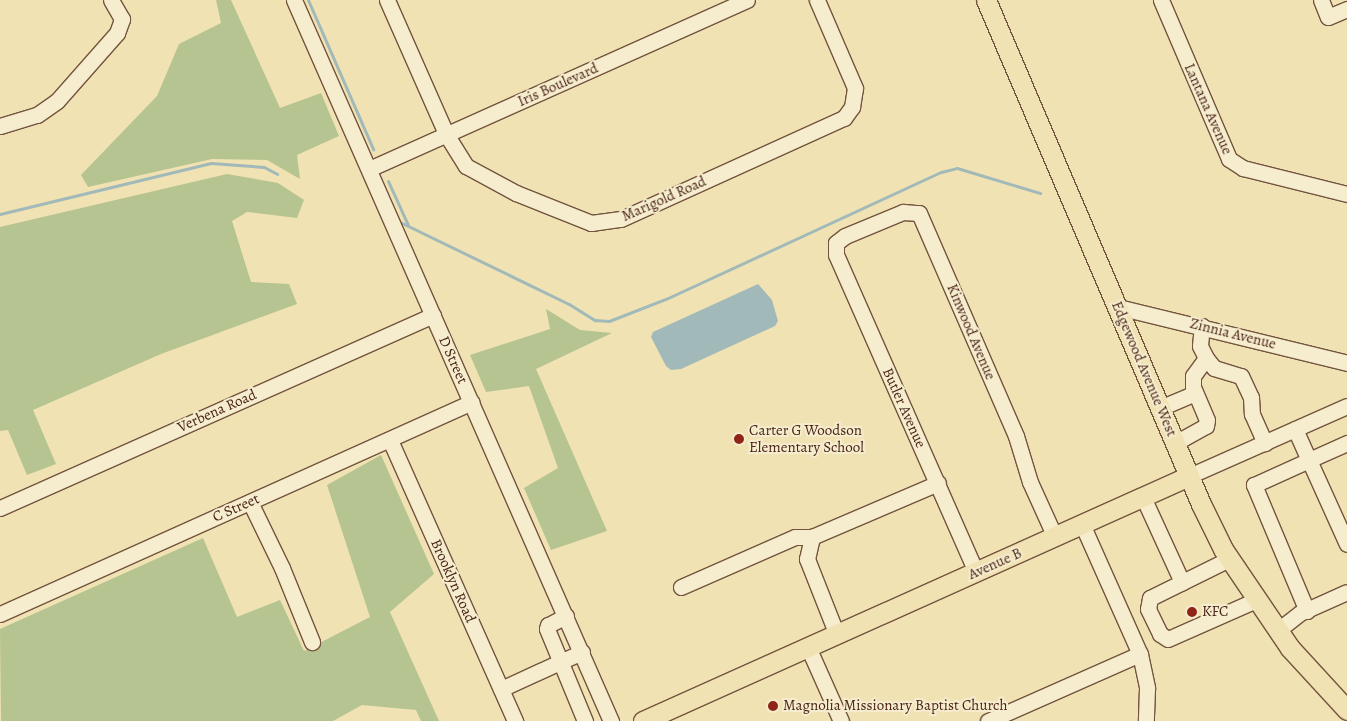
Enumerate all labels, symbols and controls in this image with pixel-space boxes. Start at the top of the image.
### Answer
street label: Iris Boulevard [515,59,601,111]
street label: Lantana Avenue [1180,61,1236,157]
street label: Marigold Road [619,172,709,226]
street label: Kinwood Avenue [943,281,999,383]
street label: Edgewood Avenue West [1107,299,1181,439]
street label: Zinnia Avenue [1188,315,1278,353]
street label: D Street [435,333,471,387]
street label: Butler Avenue [878,365,930,451]
street label: Verbena Road [175,386,259,436]
place label: Carter G Woodson Elementary School [749,421,864,456]
marker: Carter G Woodson Elementary School [733,433,745,445]
street label: C Street [210,490,262,526]
street label: Brooklyn Road [427,536,479,626]
street label: Avenue B [965,544,1025,584]
place label: KFC [1202,603,1228,621]
marker: KFC [1186,606,1198,618]
place label: Magnolia Missionary Baptist Church [783,697,1007,715]
marker: Magnolia Missionary Baptist Church [767,700,779,712]

